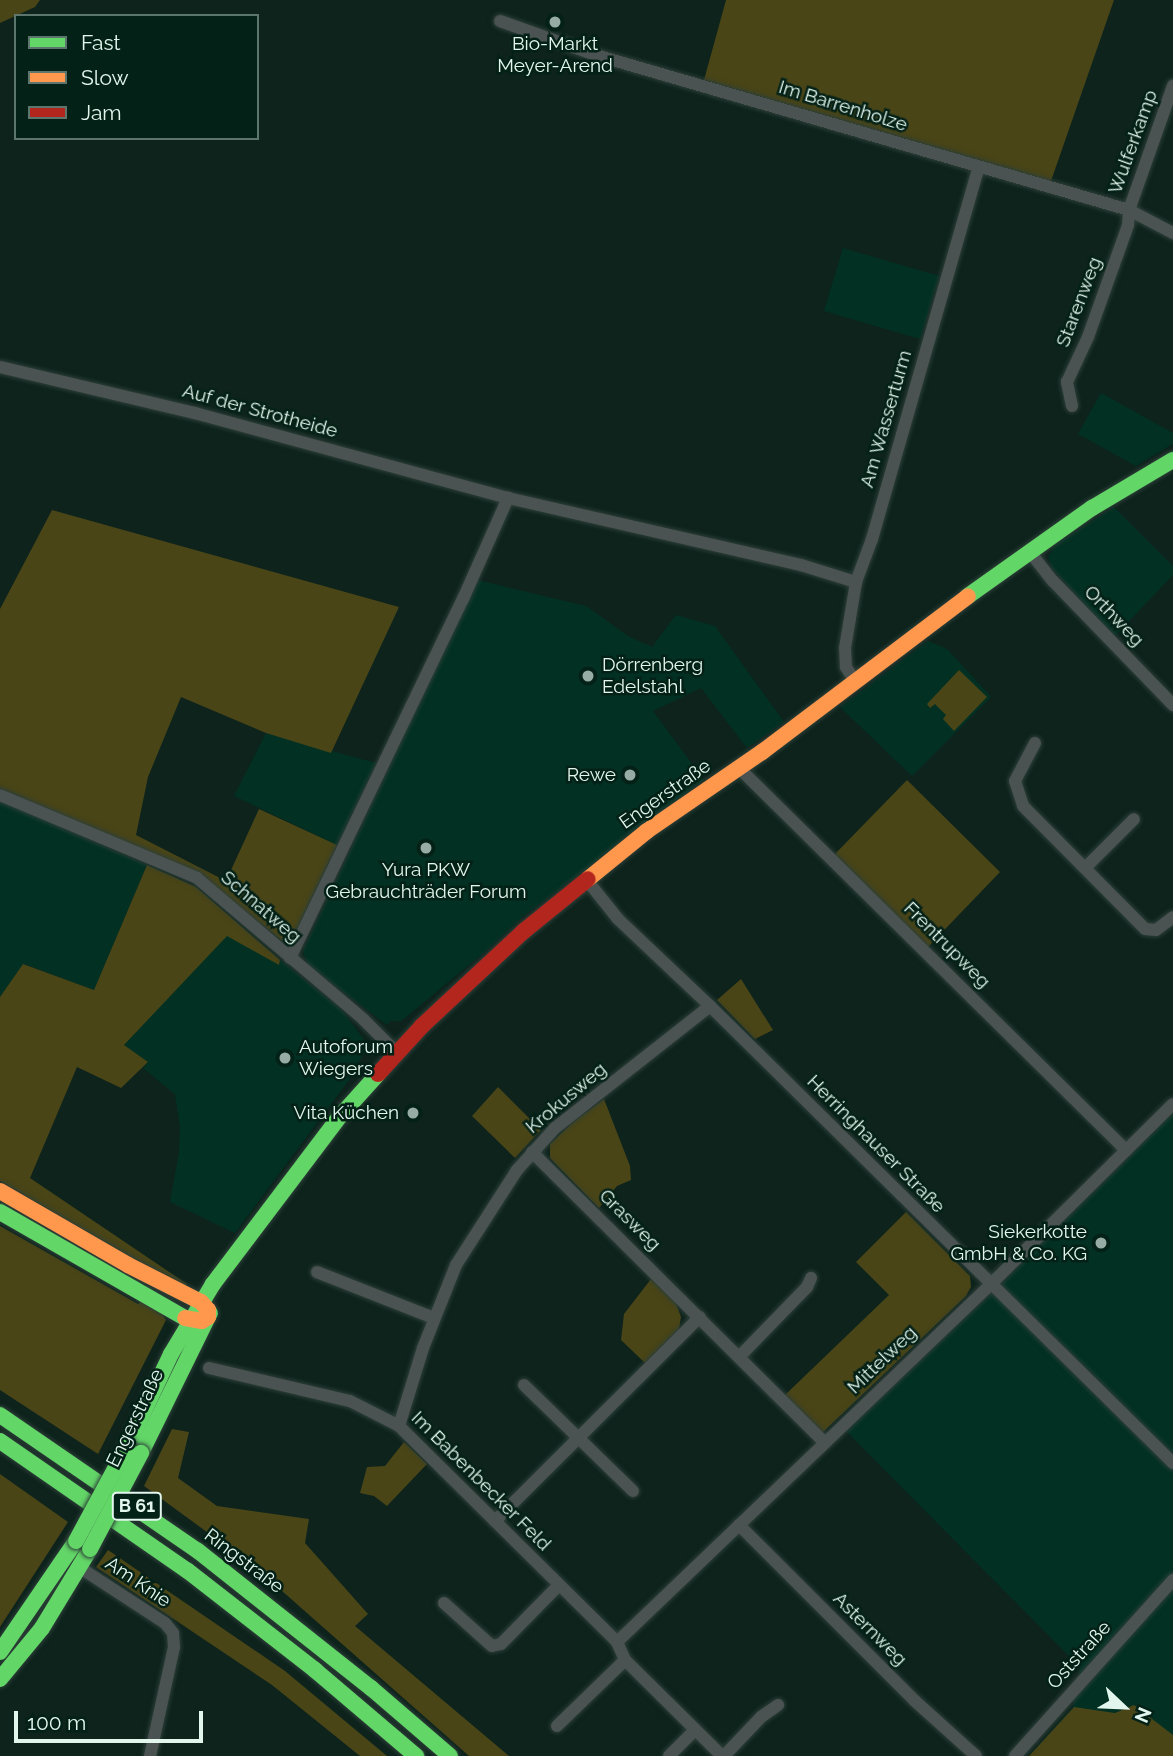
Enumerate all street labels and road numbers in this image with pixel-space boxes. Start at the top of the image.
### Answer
street label: Im Barrenholze [776,76,910,136]
street label: Wulferkamp [1104,87,1162,197]
street label: Starenweg [1051,254,1107,350]
street label: Am Wasserturm [855,347,917,491]
street label: Auf der Strotheide [180,379,340,443]
street label: Orthweg [1079,581,1149,651]
street label: Engerstraße [615,754,715,834]
street label: Schnatweg [216,866,306,948]
street label: Frentrupweg [899,897,995,993]
street label: Krokusweg [521,1058,611,1138]
street label: Herringhauser Straße [802,1070,950,1218]
street label: Grasweg [595,1185,665,1255]
street label: Mittelweg [843,1321,921,1399]
street label: Engerstraße [101,1365,169,1471]
street label: Im Babenbecker Feld [406,1406,556,1556]
road number: B 61 [111,1492,163,1520]
street label: Ringstraße [200,1524,288,1598]
street label: Am Knie [101,1552,175,1612]
street label: Asternweg [828,1587,912,1671]
street label: Oststraße [1042,1616,1116,1694]

